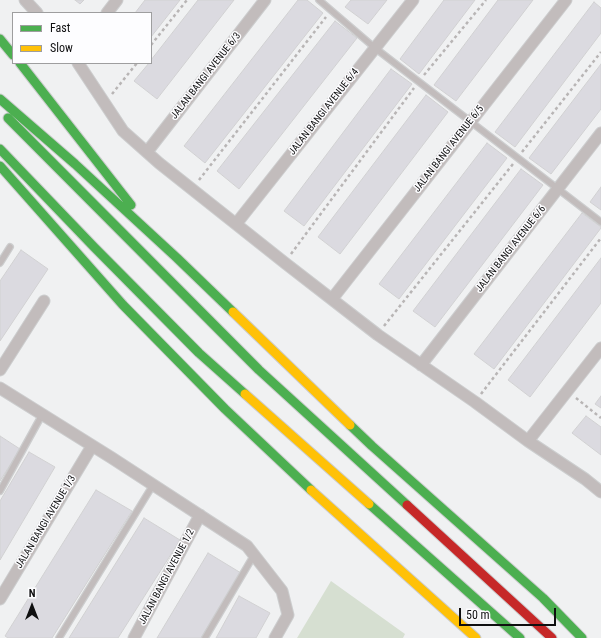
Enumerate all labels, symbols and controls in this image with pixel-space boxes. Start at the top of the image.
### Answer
legend [12,12,152,64]
text: Fast [50,21,70,35]
street label: JALAN BANGI AVENUE 6/3 [169,30,243,122]
text: Slow [50,41,73,55]
street label: JALAN BANGI AVENUE 6/4 [287,66,361,158]
street label: JALAN BANGI AVENUE 6/5 [412,103,486,195]
street label: JALAN BANGI AVENUE 6/6 [474,203,548,295]
street label: JALAN BANGI AVENUE 1/3 [13,473,79,571]
street label: JALAN BANGI AVENUE 1/2 [137,527,197,627]
north arrow [12,586,52,626]
text: N [29,587,35,600]
scale bar [461,600,558,626]
text: 50 m [466,608,490,622]

